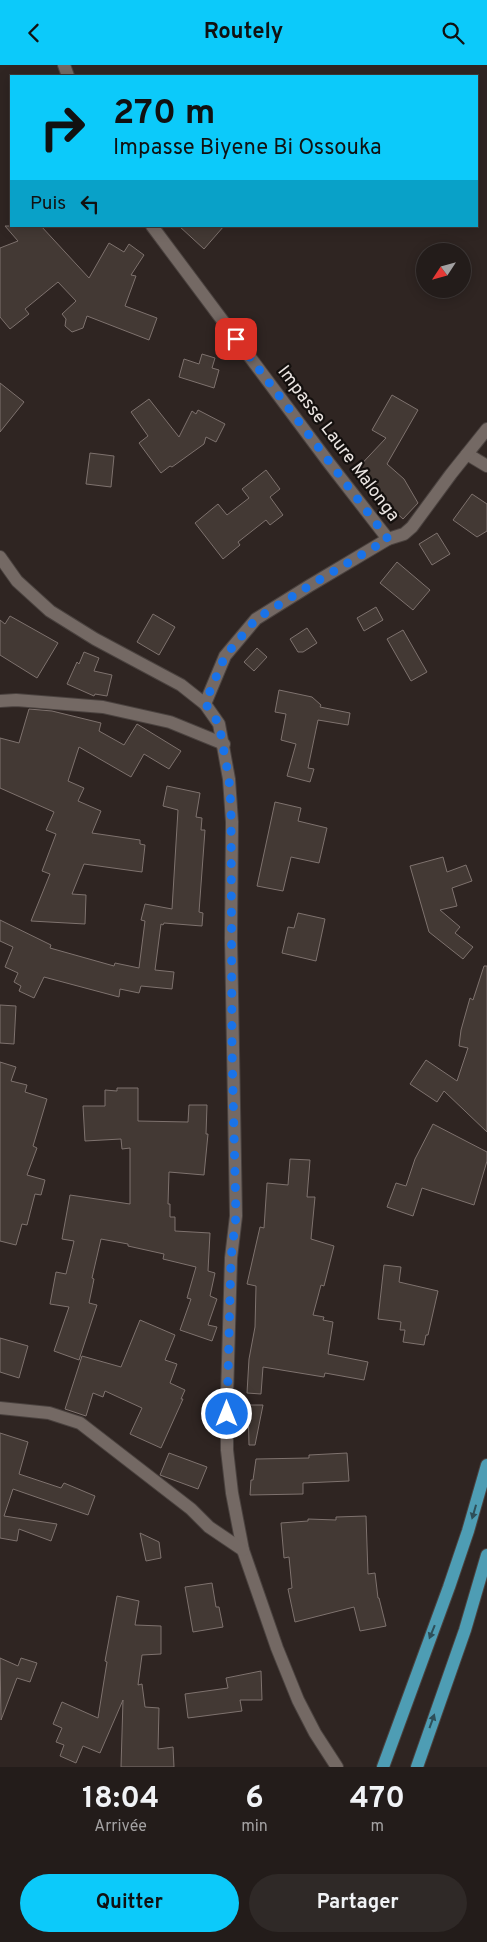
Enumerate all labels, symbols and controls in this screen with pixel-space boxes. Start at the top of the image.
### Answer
icon: back [20,19,48,47]
text: Routely [204,19,283,46]
icon: search [439,19,467,47]
text: 270 m [113,92,215,136]
icon: right [30,95,95,160]
text: Impasse Biyene Bi Ossouka [113,135,382,162]
icon: left [76,190,104,218]
text: Puis [30,192,66,216]
north arrow [416,243,471,297]
map controls [416,243,471,298]
pin [215,318,257,360]
icon: arrive [222,325,250,353]
street label: Impasse Laure Malonga [272,361,404,527]
position arrow [200,1387,252,1439]
one-way arrow [469,1504,477,1519]
one-way arrow [428,1625,436,1640]
one-way arrow [428,1713,436,1728]
text: 18:04 [82,1781,159,1818]
text: 6 [245,1781,264,1818]
text: 470 [350,1781,405,1818]
text: Arrivée [94,1817,147,1837]
text: min [241,1817,268,1837]
text: m [371,1817,384,1837]
button: Quitter [20,1874,239,1932]
button: Partager [249,1874,467,1932]

